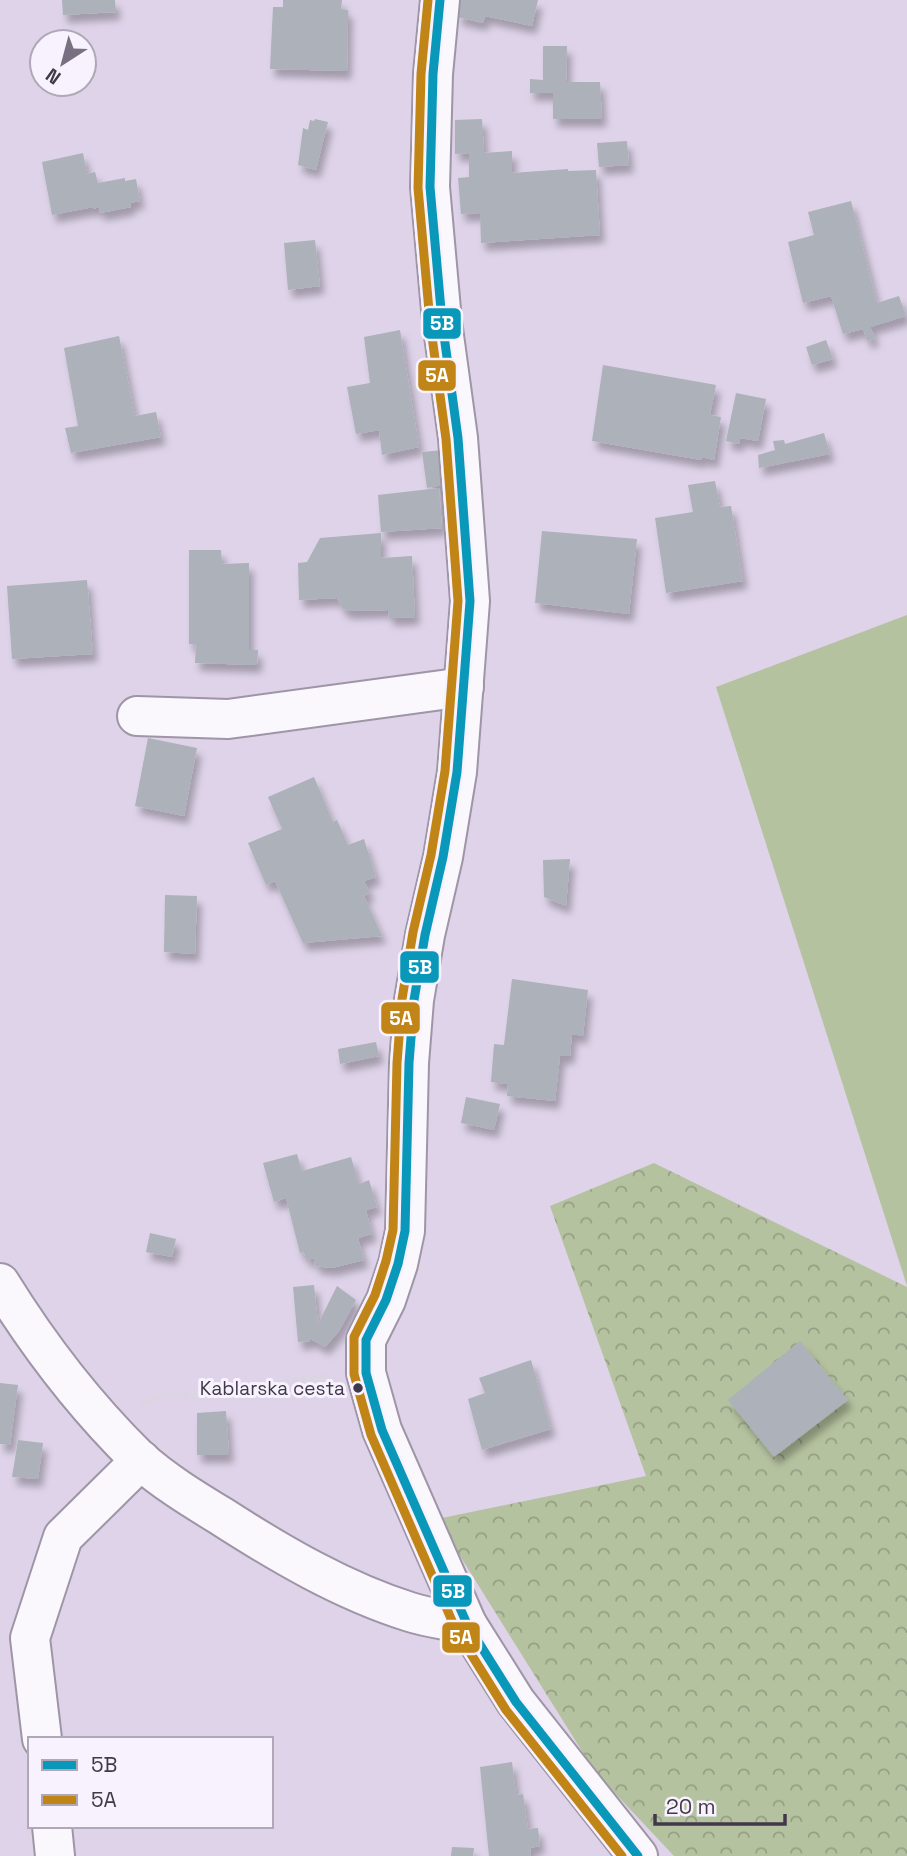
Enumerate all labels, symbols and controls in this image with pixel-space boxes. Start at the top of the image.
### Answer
north arrow [28,28,98,98]
text: N [41,62,66,90]
line badge: 5B [422,307,462,340]
text: 5B [430,311,454,336]
line badge: 5A [417,359,457,392]
text: 5A [425,363,449,388]
line badge: 5B [399,950,440,984]
text: 5B [408,955,432,980]
line badge: 5A [380,1001,421,1035]
text: 5A [389,1006,413,1031]
place label: Kablarska cesta [200,1376,345,1401]
marker: Kablarska cesta [351,1381,365,1395]
line badge: 5B [432,1574,473,1608]
text: 5B [441,1579,465,1604]
line badge: 5A [441,1621,481,1654]
text: 5A [449,1625,473,1650]
legend [28,1737,273,1828]
text: 5B [91,1751,117,1778]
scale bar [655,1783,785,1827]
text: 5A [91,1786,117,1813]
text: 20 m [666,1793,716,1820]

